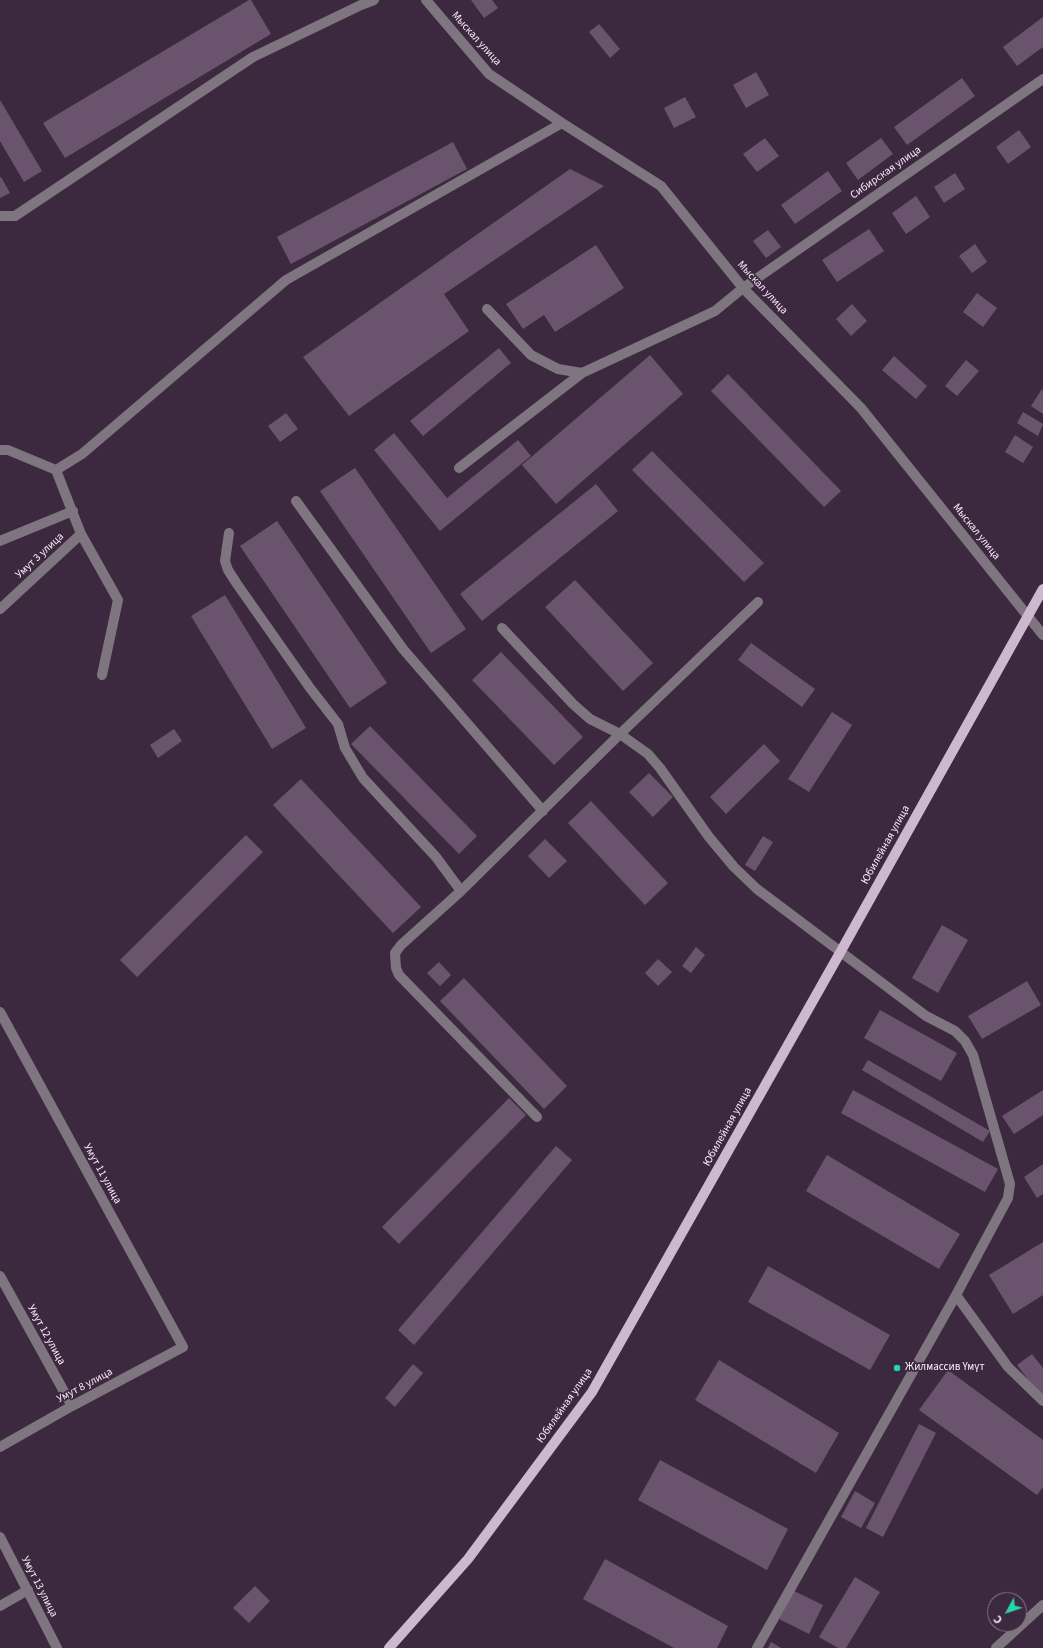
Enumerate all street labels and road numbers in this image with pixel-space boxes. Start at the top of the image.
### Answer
street label: Мыскал улица [448,9,504,69]
street label: Сибирская улица [848,144,924,202]
street label: Мыскал улица [734,259,790,317]
street label: Мыскал улица [949,501,1003,563]
street label: Умут 3 улица [13,530,67,582]
street label: Юбилейная улица [859,803,913,887]
street label: Юбилейная улица [701,1085,755,1169]
street label: Умут 11 улица [80,1142,124,1206]
street label: Умут 12 улица [24,1303,68,1367]
street label: Умут 8 улица [55,1366,115,1406]
street label: Юбилейная улица [534,1366,596,1446]
street label: Умут 13 улица [18,1554,60,1620]

